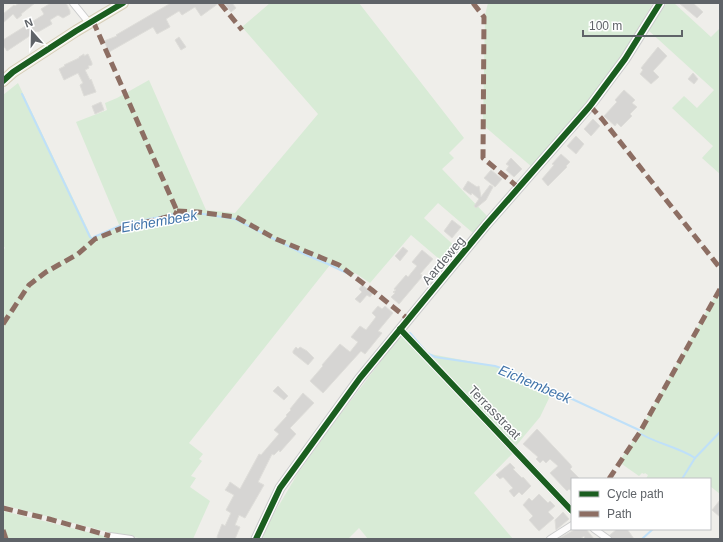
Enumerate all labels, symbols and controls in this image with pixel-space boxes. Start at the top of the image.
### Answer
north arrow [12,12,52,52]
scale bar [583,12,682,38]
text: N [23,16,34,30]
text: 100 m [589,19,622,33]
water label: Eichembeek [120,206,199,236]
street label: Aardeweg [419,233,468,288]
water label: Eichembeek [496,362,575,407]
street label: Terrasstraat [465,382,524,443]
legend [571,478,711,530]
text: Cycle path [607,487,664,501]
text: Path [607,507,632,521]

